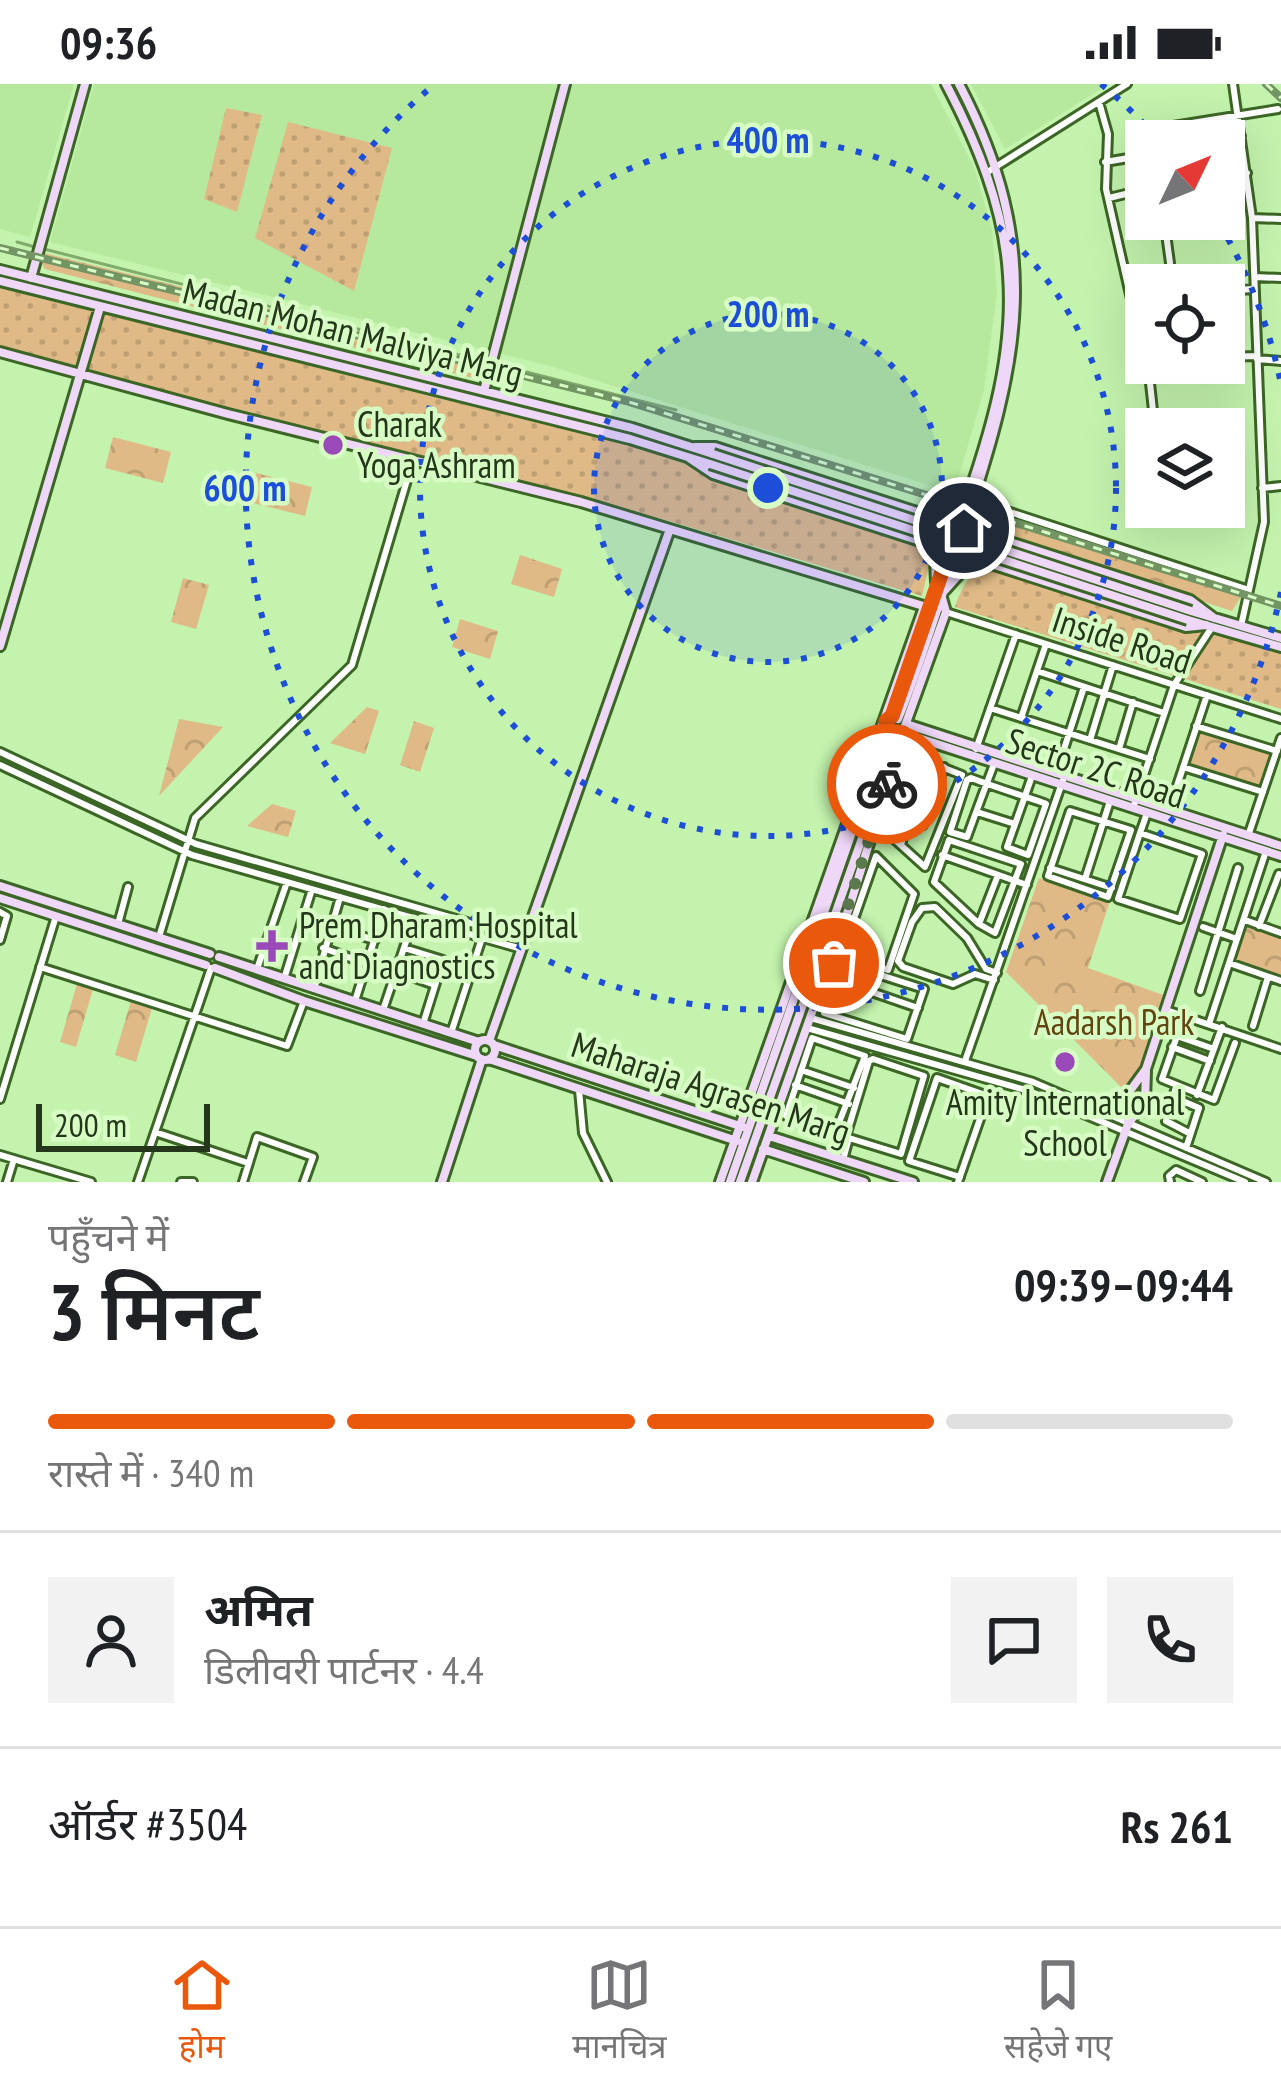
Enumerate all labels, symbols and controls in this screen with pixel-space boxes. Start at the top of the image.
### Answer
text: 09:36 [60,13,157,71]
text: 400 m [727,116,809,163]
north arrow [1125,120,1245,240]
map controls [1125,120,1245,528]
button: locate [1125,264,1245,384]
street label: Madan Mohan Malviya Marg [178,267,528,397]
text: 200 m [727,290,809,337]
place label: Charak Yoga Ashram [357,400,516,488]
button: layers [1125,408,1245,528]
marker: Charak Yoga Ashram [320,432,346,458]
text: 600 m [204,464,286,511]
centre of rings [747,467,789,509]
pin [913,477,1015,579]
icon: home [931,495,997,561]
street label: Inside Road [1047,595,1198,684]
street label: Sector 2C Road [1000,716,1192,819]
courier [827,724,947,844]
icon: bike [854,751,920,817]
place label: Prem Dharam Hospital and Diagnostics [299,901,578,989]
pin [783,912,885,1014]
marker: Prem Dharam Hospital and Diagnostics [256,930,288,962]
icon: bag [801,930,867,996]
park label: Aadarsh Park [1034,998,1194,1045]
street label: Maharaja Agrasen Marg [566,1020,856,1155]
marker: Amity International School [1052,1049,1078,1075]
place label: Amity International School [946,1078,1185,1166]
scale bar [36,1098,210,1151]
text: 200 m [54,1103,127,1146]
text: पहुँचने में [48,1211,169,1262]
text: 09:39–09:44 [1014,1255,1233,1313]
text: 3 मिनट [48,1261,260,1362]
text: रास्ते में · 340 m [48,1447,254,1498]
button: person [48,1577,174,1703]
button: chat [951,1577,1077,1703]
button: phone [1107,1577,1233,1703]
text: अमित [204,1580,313,1638]
text: डिलीवरी पार्टनर · 4.4 [204,1644,484,1695]
text: ऑर्डर #3504 [48,1794,247,1852]
text: Rs 261 [1121,1797,1233,1855]
tab: होम [169,1952,235,2071]
tab: मानचित्र [572,1952,667,2071]
tab: सहेजे गए [1004,1952,1112,2071]

